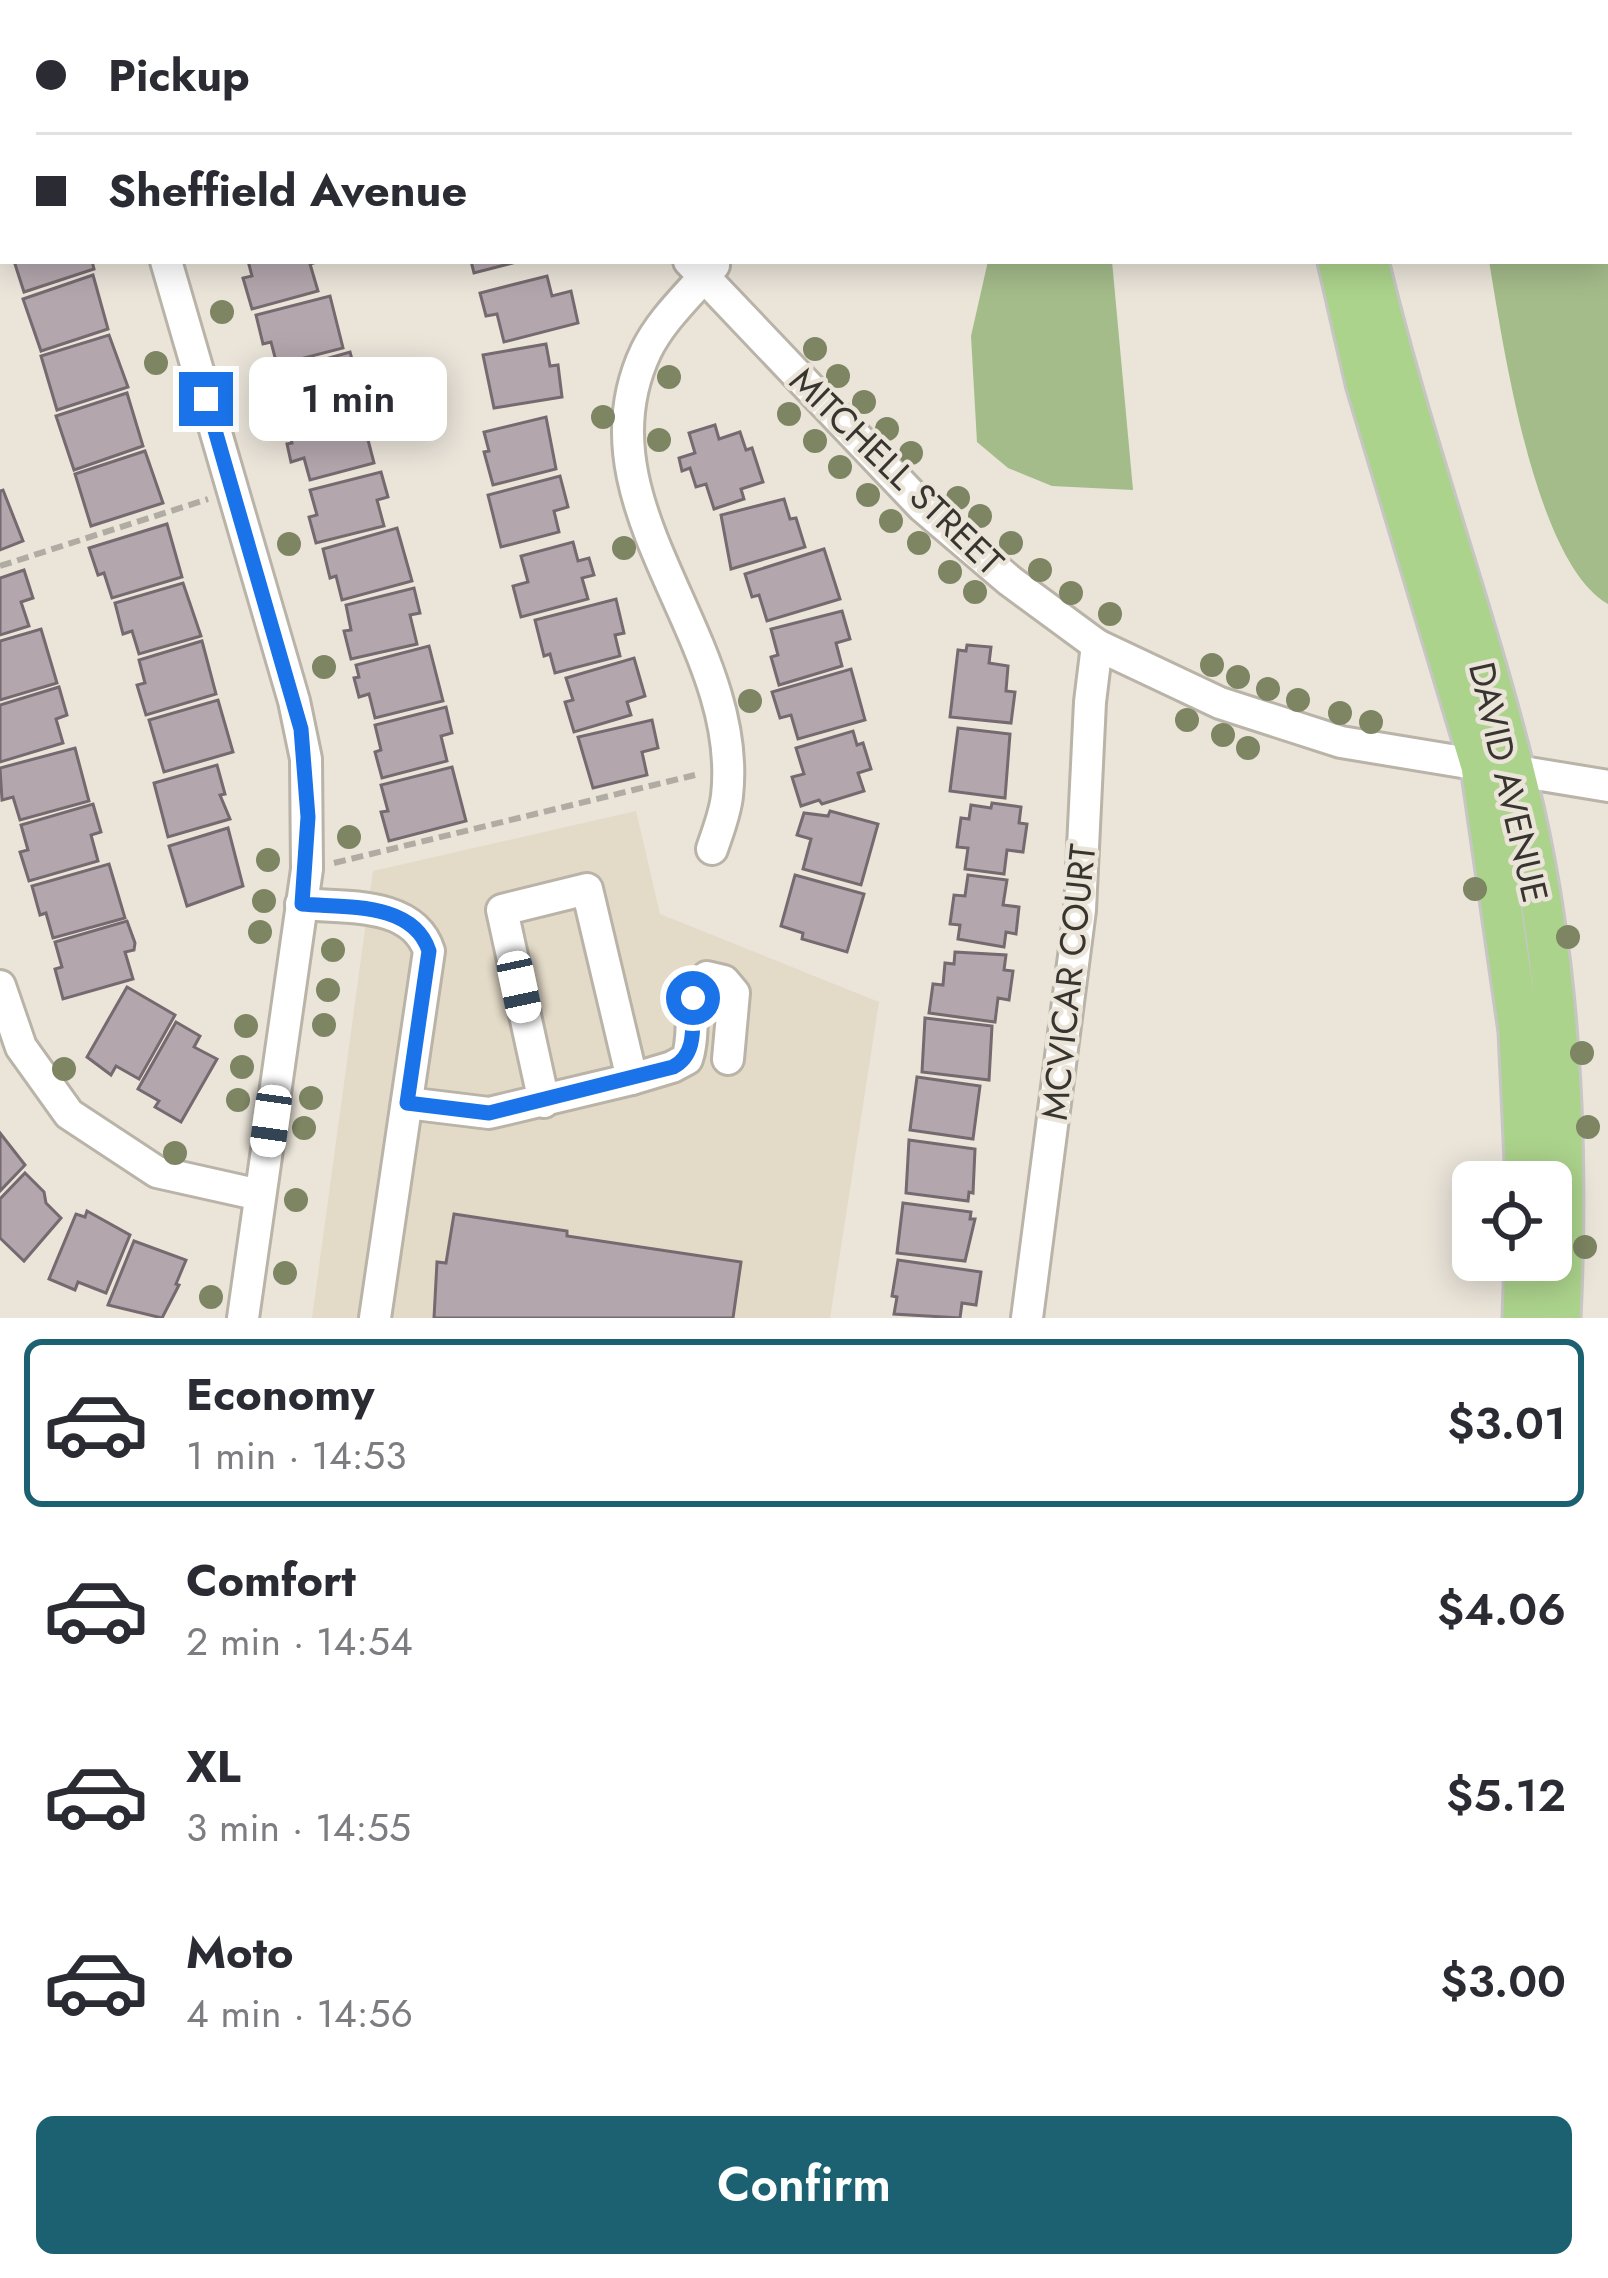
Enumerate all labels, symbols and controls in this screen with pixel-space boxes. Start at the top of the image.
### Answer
text: Pickup [108,43,250,108]
text: Sheffield Avenue [108,158,467,223]
street label: MITCHELL STREET [778,355,1016,587]
callout: 1 min [248,357,446,441]
text: 1 min [301,370,395,427]
route end [179,372,233,426]
street label: DAVID AVENUE [1456,657,1562,907]
street label: MCVICAR COURT [1028,841,1108,1123]
car [494,948,544,1026]
route start [666,971,720,1025]
car [248,1083,294,1159]
map controls [1452,1161,1572,1281]
button: locate [1452,1161,1572,1281]
text: Economy [186,1362,374,1427]
icon: car [42,1369,150,1477]
text: $3.01 [1447,1391,1566,1456]
text: 1 min · 14:53 [186,1427,407,1484]
text: Comfort [186,1548,356,1613]
icon: car [42,1555,150,1663]
text: $4.06 [1437,1577,1566,1642]
text: 2 min · 14:54 [186,1613,413,1670]
text: XL [186,1734,241,1799]
icon: car [42,1741,150,1849]
text: $5.12 [1446,1763,1566,1828]
text: 3 min · 14:55 [186,1799,411,1856]
text: Moto [186,1920,294,1985]
icon: car [42,1927,150,2035]
text: $3.00 [1440,1949,1566,2014]
text: 4 min · 14:56 [186,1985,413,2042]
button: Confirm [36,2116,1572,2254]

